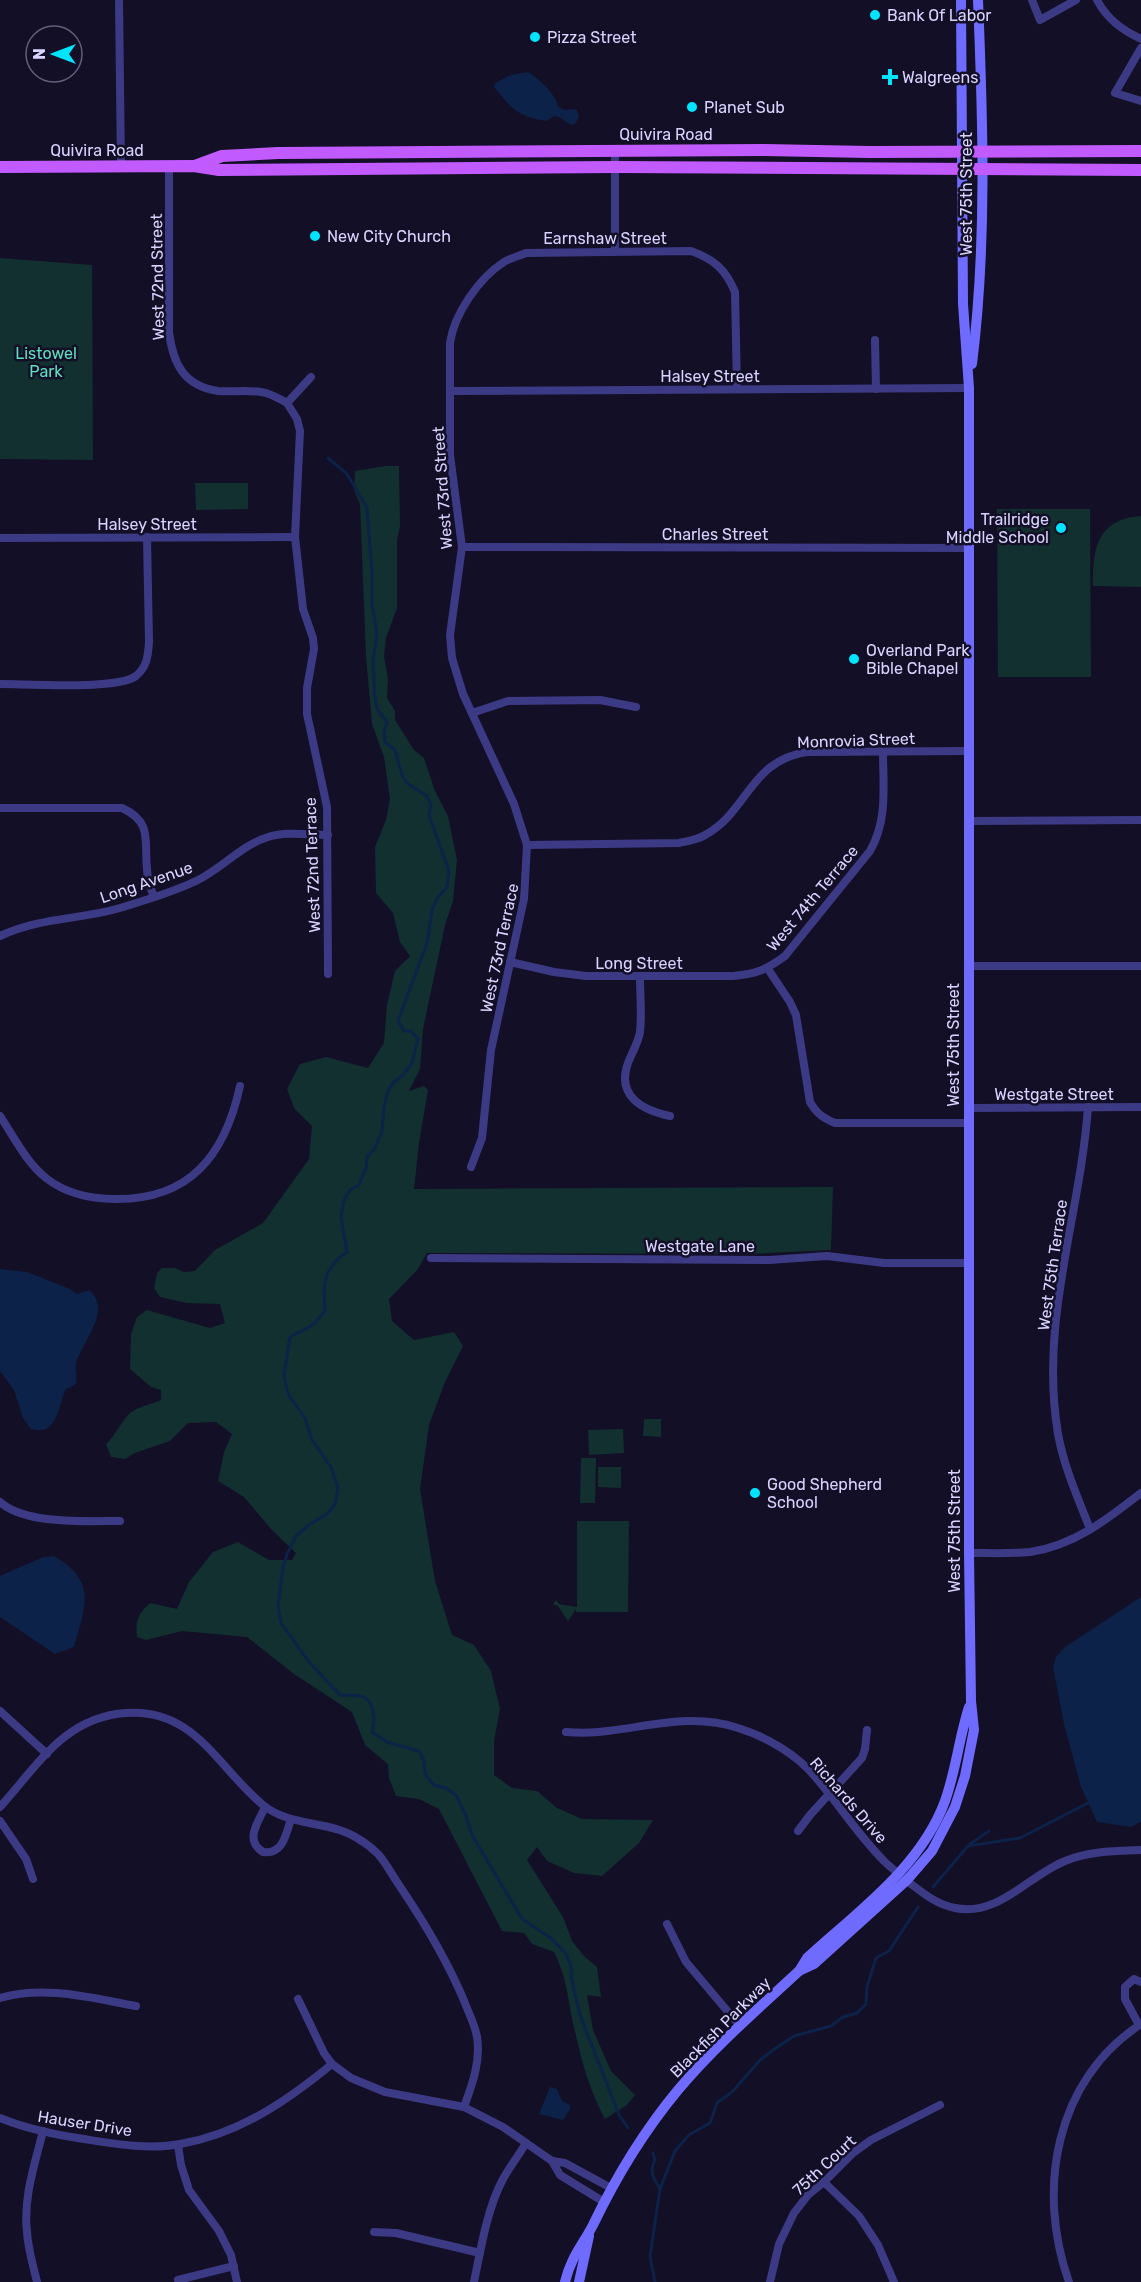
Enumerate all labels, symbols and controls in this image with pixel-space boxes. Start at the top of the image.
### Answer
place label: Bank Of Labor [887,6,991,25]
marker: Bank Of Labor [868,8,882,22]
north arrow [24,24,84,84]
place label: Pizza Street [547,28,636,47]
marker: Pizza Street [528,30,542,44]
text: N [30,48,49,60]
place label: Walgreens [902,68,978,87]
marker: Walgreens [883,70,897,84]
place label: Planet Sub [704,98,785,117]
marker: Planet Sub [685,100,699,114]
street label: Quivira Road [619,125,713,144]
street label: West 75th Street [957,132,976,256]
street label: Quivira Road [50,141,144,160]
street label: West 72nd Street [147,213,168,341]
place label: New City Church [327,227,451,246]
marker: New City Church [308,229,322,243]
street label: Earnshaw Street [543,229,667,248]
park label: Listowel Park [15,344,77,381]
street label: Halsey Street [660,367,760,386]
street label: West 73rd Street [429,426,456,550]
place label: Trailridge Middle School [946,510,1049,547]
street label: Halsey Street [97,515,197,534]
marker: Trailridge Middle School [1054,521,1068,535]
street label: Charles Street [662,525,768,544]
place label: Overland Park Bible Chapel [866,641,970,678]
marker: Overland Park Bible Chapel [847,652,861,666]
street label: Monrovia Street [797,729,915,752]
street label: West 72nd Terrace [301,797,324,933]
street label: West 74th Terrace [763,842,862,955]
street label: Long Avenue [97,858,195,907]
street label: West 73rd Terrace [476,882,522,1015]
street label: Long Street [595,954,683,973]
street label: West 75th Street [944,983,963,1107]
street label: Westgate Street [994,1085,1114,1104]
street label: West 75th Terrace [1034,1198,1071,1332]
street label: Westgate Lane [645,1237,755,1256]
street label: West 75th Street [945,1469,964,1593]
place label: Good Shepherd School [767,1475,882,1512]
marker: Good Shepherd School [748,1486,762,1500]
street label: Richards Drive [806,1753,891,1847]
street label: Blackfish Parkway [666,1973,775,2082]
street label: Hauser Drive [36,2107,133,2140]
street label: 75th Court [789,2131,860,2199]

